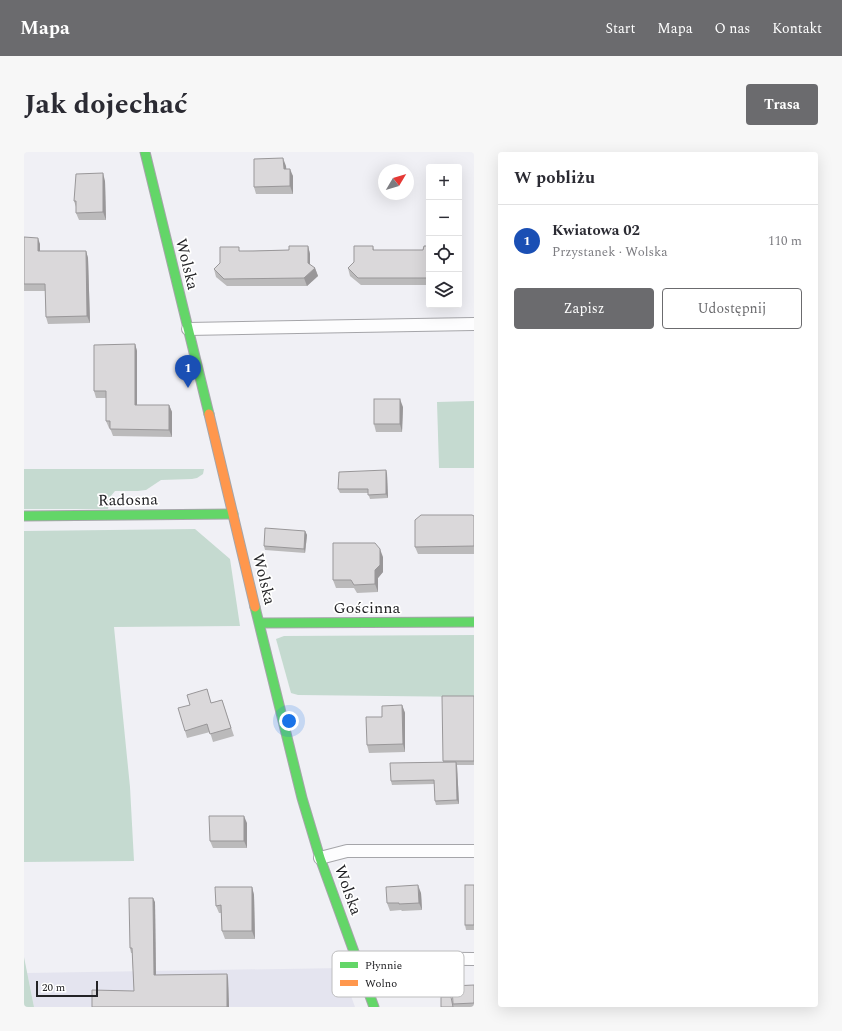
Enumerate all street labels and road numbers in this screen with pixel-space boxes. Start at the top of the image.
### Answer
street label: Wolska [169,236,205,292]
street label: Radosna [98,487,158,513]
street label: Wolska [246,551,282,607]
street label: Gościnna [334,596,401,620]
street label: Wolska [328,861,368,919]

